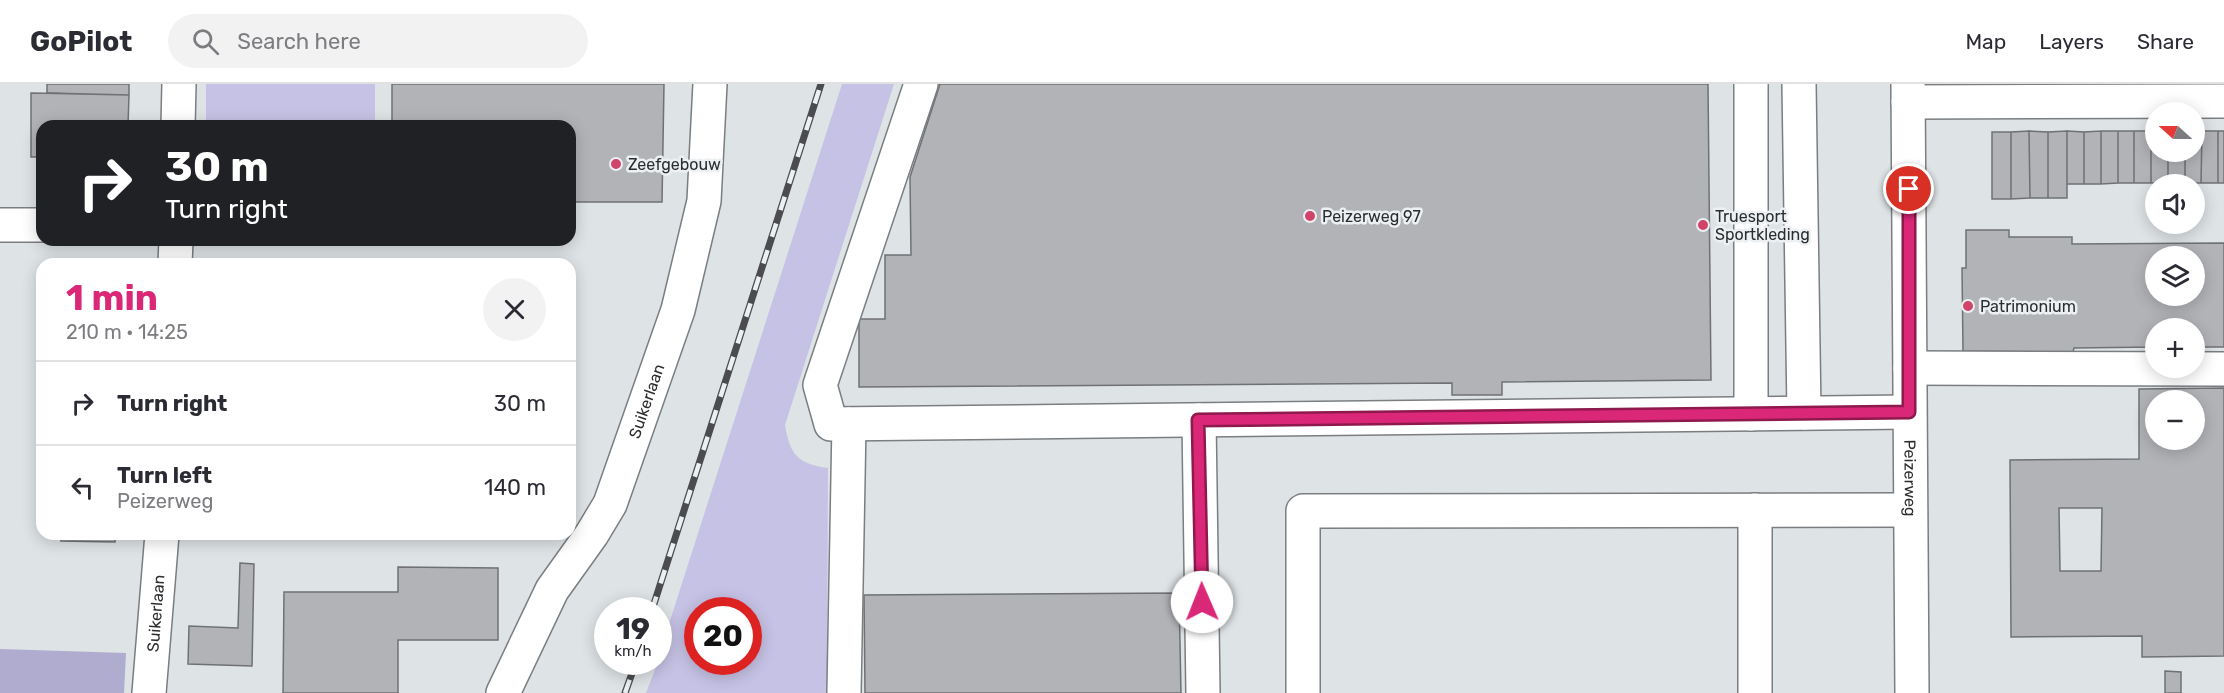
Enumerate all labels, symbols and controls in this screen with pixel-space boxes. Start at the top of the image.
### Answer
search box [168,14,588,68]
text: GoPilot [30,25,132,58]
icon: search [189,25,222,58]
text: Search here [237,28,361,55]
text: Map [1965,29,2006,54]
text: Layers [2039,29,2104,54]
text: Share [2137,29,2194,54]
north arrow [2145,102,2205,162]
map controls [2145,102,2205,450]
text: 30 m [165,142,269,192]
icon: right [66,144,144,222]
place label: Zeefgebouw [628,155,721,174]
marker: Zeefgebouw [609,157,623,171]
pin [1883,163,1934,214]
icon: arrive [1892,172,1925,205]
button: sound [2145,174,2205,234]
text: Turn right [165,193,288,225]
place label: Peizerweg 97 [1322,207,1421,226]
place label: Truesport Sportkleding [1715,207,1810,244]
marker: Peizerweg 97 [1303,209,1317,223]
marker: Truesport Sportkleding [1696,218,1710,232]
button: layers [2145,246,2205,306]
text: 1 min [66,276,158,319]
button: close [483,278,546,341]
place label: Patrimonium [1980,297,2076,316]
marker: Patrimonium [1961,299,1975,313]
button: + [2145,318,2205,378]
text: 210 m · 14:25 [66,320,188,344]
street label: Suikerlaan [624,361,668,441]
icon: right [66,387,99,420]
text: Turn right [117,390,227,417]
text: 30 m [494,390,546,417]
button: − [2145,390,2205,450]
street label: Peizerweg [1901,439,1920,517]
text: Turn left [117,462,212,489]
icon: left [66,471,99,504]
text: 140 m [484,474,546,501]
text: Peizerweg [117,489,214,513]
position arrow [1170,570,1234,634]
street label: Suikerlaan [143,574,168,653]
speed limit sign: 20 [684,597,762,675]
text: 19 [616,611,650,647]
text: km/h [614,642,652,660]

